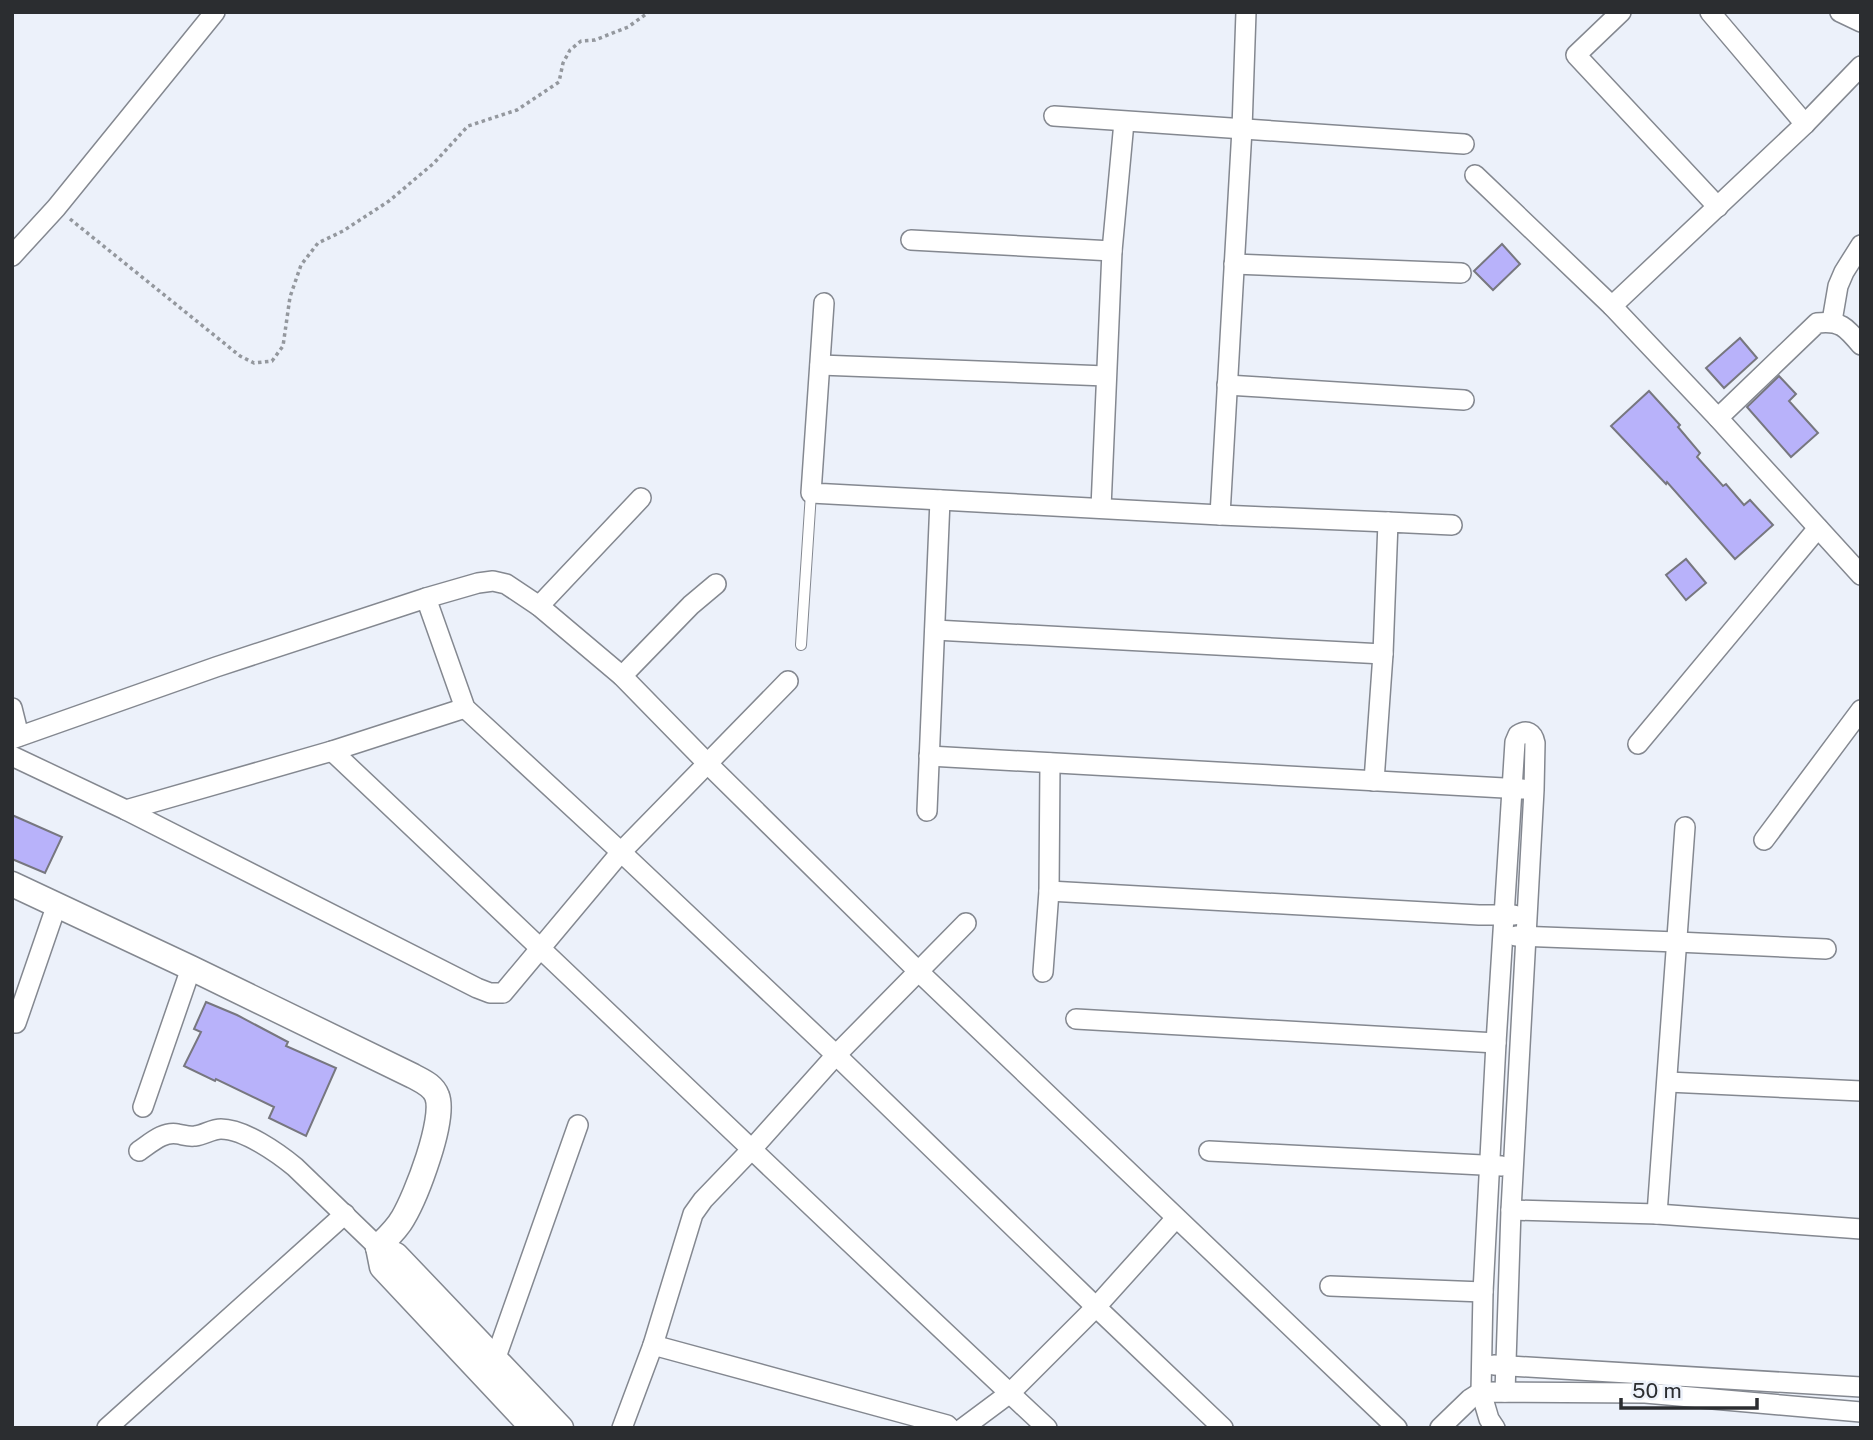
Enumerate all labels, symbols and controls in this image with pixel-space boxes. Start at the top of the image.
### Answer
scale bar [1621,1366,1758,1410]
text: 50 m [1632,1378,1682,1403]

